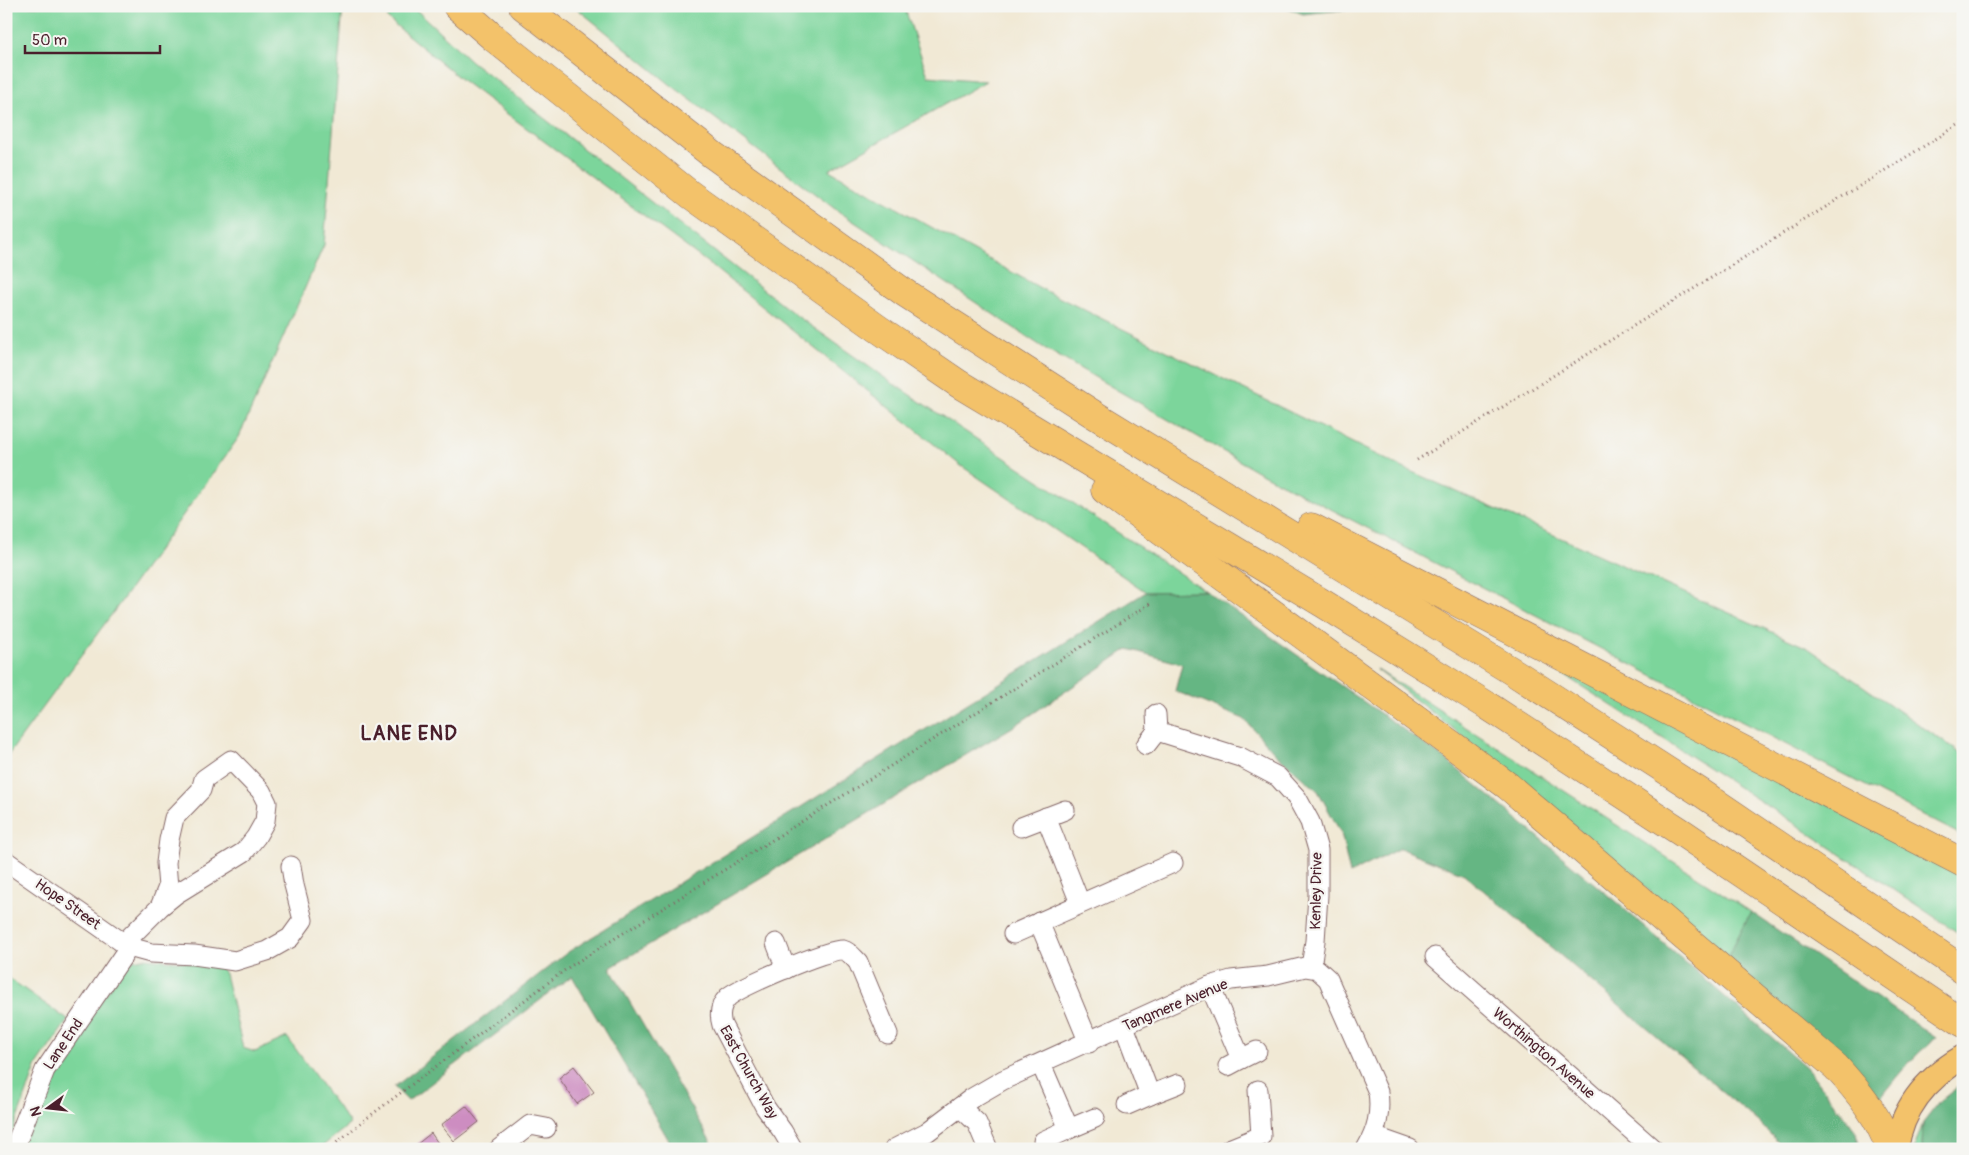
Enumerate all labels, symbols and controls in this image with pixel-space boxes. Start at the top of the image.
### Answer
scale bar [25,22,160,54]
text: 50 m [32,31,67,50]
district label: LANE END [360,721,458,746]
street label: Kenley Drive [1306,852,1327,930]
street label: Hope Street [31,875,105,935]
street label: Tangmere Avenue [1120,975,1231,1036]
street label: Worthington Avenue [1488,1004,1599,1104]
street label: Lane End [39,1015,87,1074]
street label: East Church Way [715,1022,782,1123]
north arrow [22,1082,72,1132]
text: N [26,1104,45,1118]

